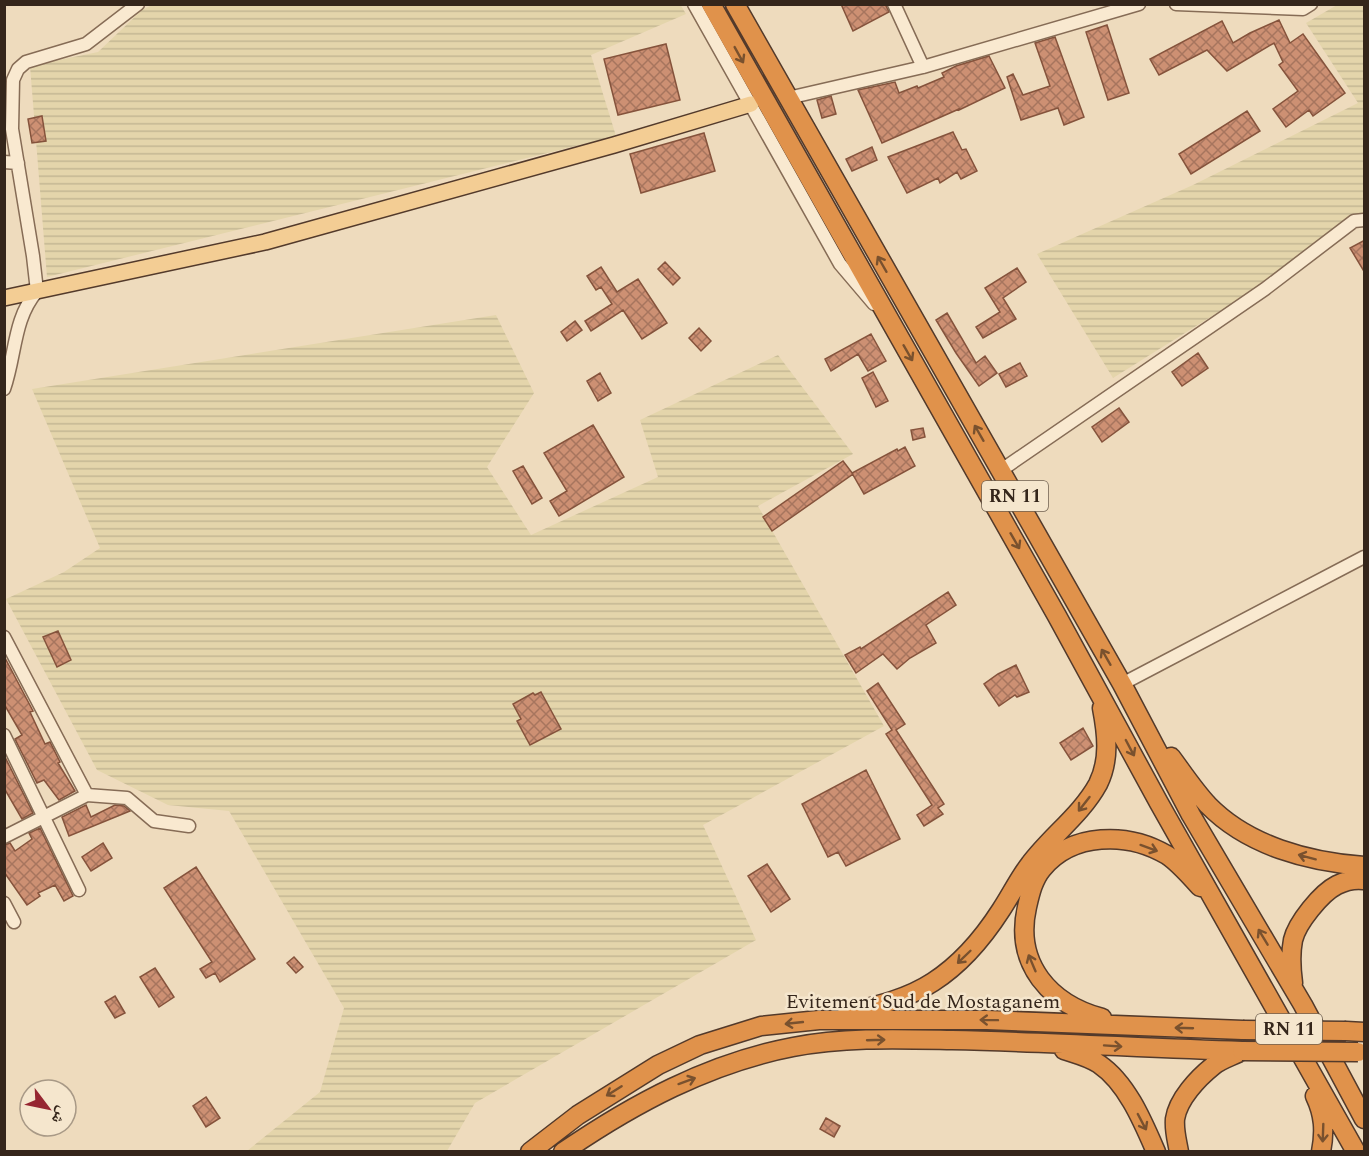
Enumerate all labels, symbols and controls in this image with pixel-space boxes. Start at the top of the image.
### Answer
one-way arrow [734,47,746,64]
one-way arrow [876,256,888,273]
one-way arrow [902,344,914,361]
one-way arrow [973,425,985,442]
road number: RN 11 [982,481,1048,511]
one-way arrow [1009,532,1021,549]
one-way arrow [1100,649,1112,666]
one-way arrow [1124,739,1136,756]
one-way arrow [1077,795,1090,811]
one-way arrow [1139,843,1158,854]
one-way arrow [1298,851,1317,863]
one-way arrow [1257,929,1269,946]
one-way arrow [956,949,971,964]
one-way arrow [1026,954,1037,972]
street label: Evitement Sud de Mostaganem [786,987,1060,1017]
road number: RN 11 [1256,1014,1322,1044]
one-way arrow [980,1015,1000,1026]
one-way arrow [785,1018,805,1029]
one-way arrow [1175,1022,1195,1033]
one-way arrow [865,1034,885,1045]
one-way arrow [1102,1041,1122,1052]
one-way arrow [677,1075,695,1086]
north arrow [18,1078,78,1138]
one-way arrow [606,1085,623,1098]
text: ش [45,1102,75,1129]
one-way arrow [1136,1113,1148,1130]
one-way arrow [1318,1122,1329,1142]

